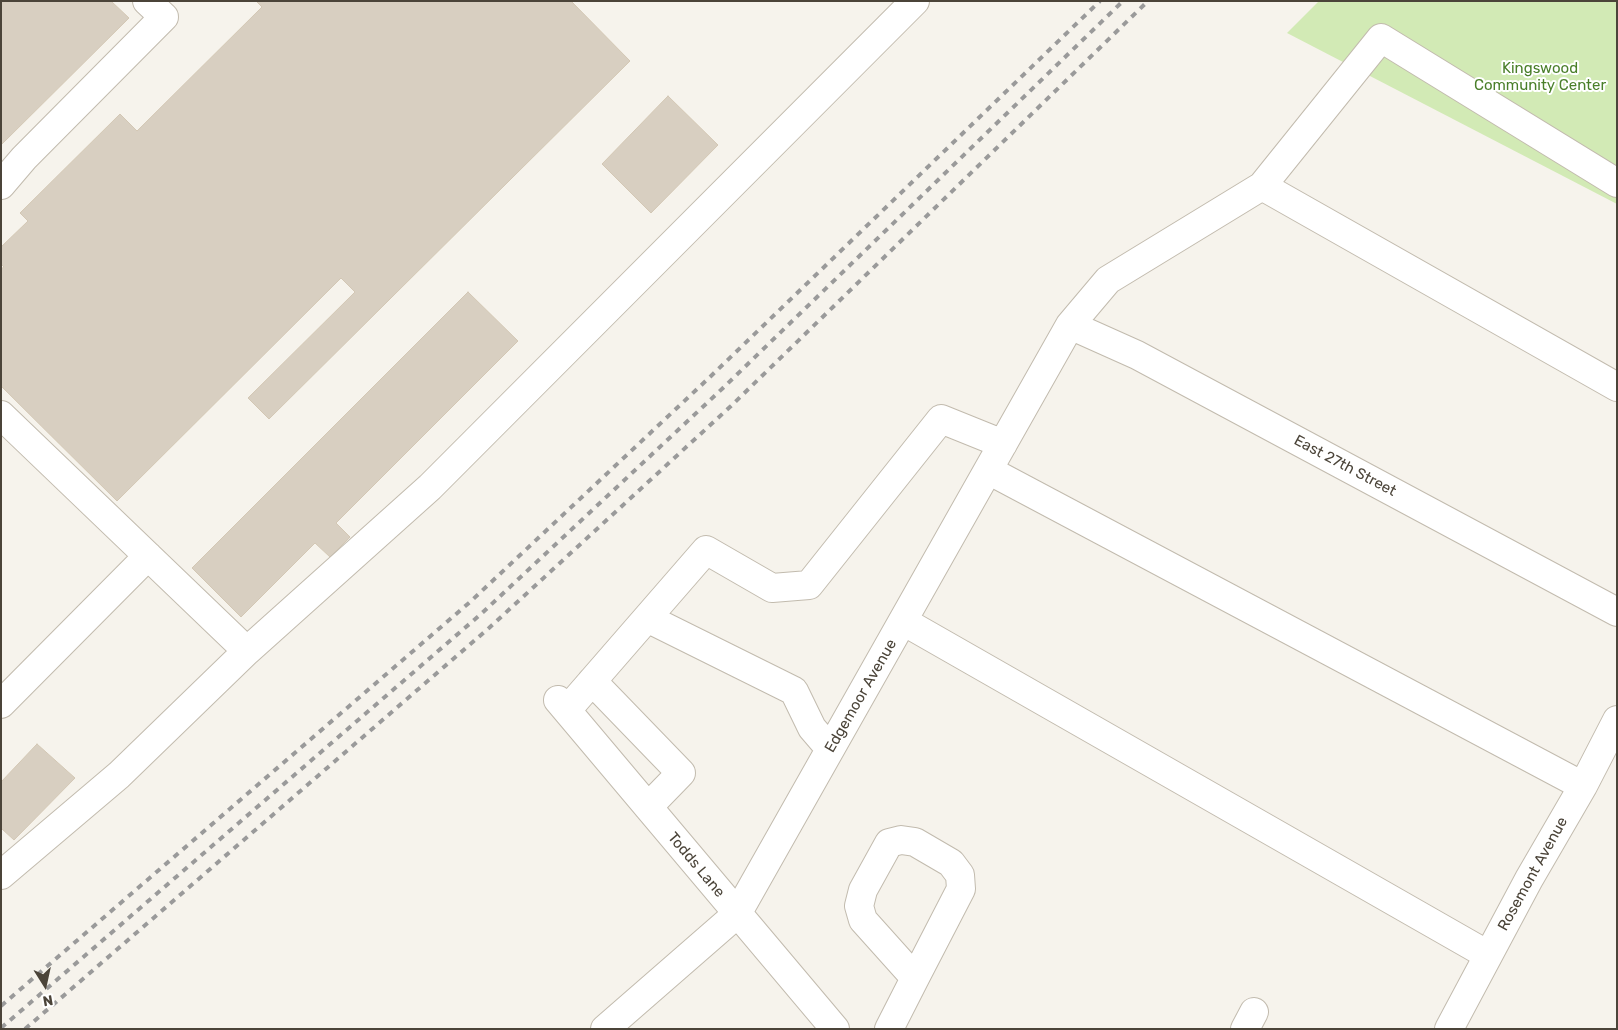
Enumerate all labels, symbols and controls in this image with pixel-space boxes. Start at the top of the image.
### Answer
park label: Kingswood Community Center [1474,60,1606,95]
street label: East 27th Street [1291,432,1399,500]
street label: Edgemoor Avenue [821,636,901,756]
street label: Rosemont Avenue [1494,814,1572,934]
street label: Todds Lane [664,829,728,901]
north arrow [20,960,70,1010]
text: N [41,991,54,1010]

